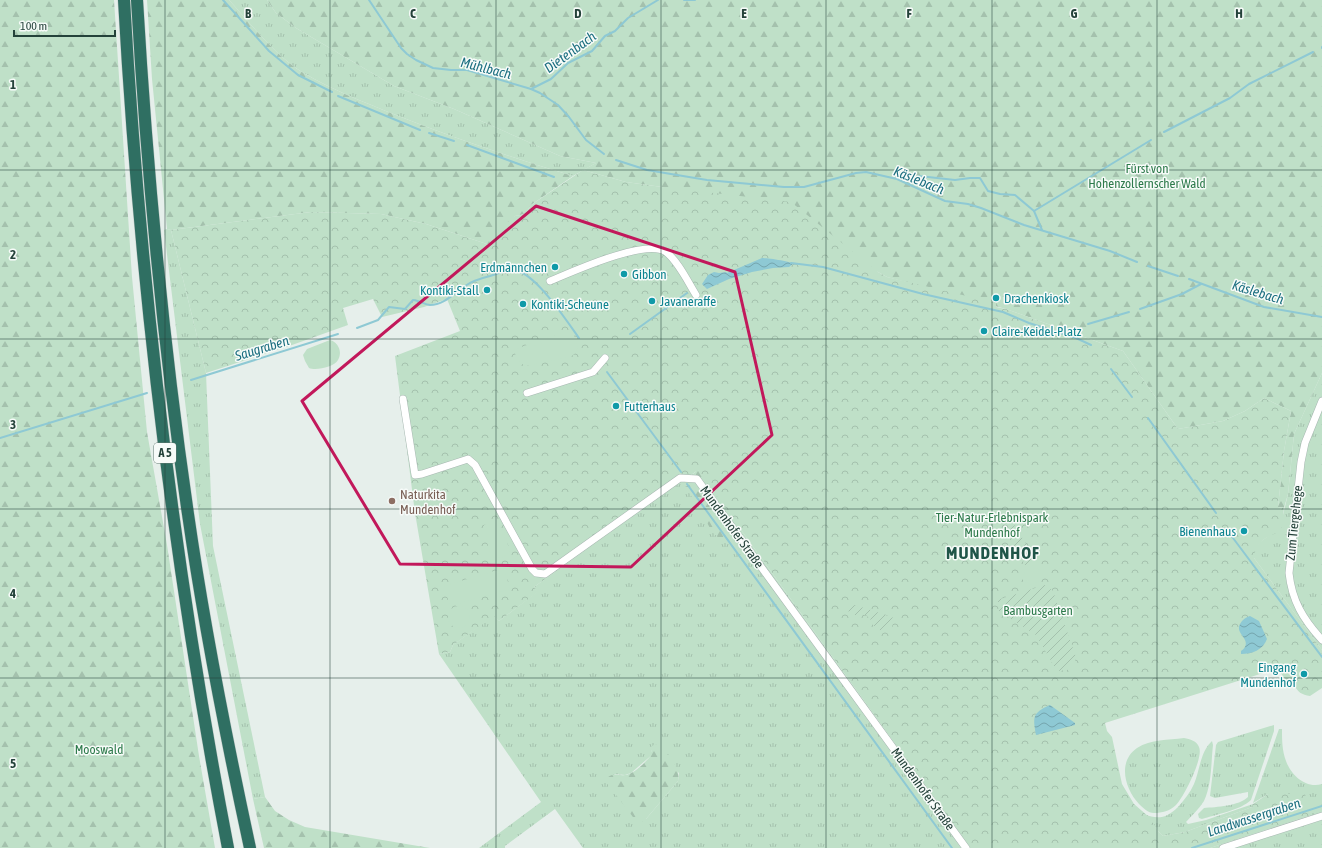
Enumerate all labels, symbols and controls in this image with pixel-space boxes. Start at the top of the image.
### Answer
text: B [245,6,252,21]
text: C [410,6,416,21]
text: D [574,6,582,21]
text: E [741,6,747,21]
text: F [906,6,912,21]
text: G [1071,6,1078,21]
text: H [1235,6,1243,21]
scale bar [14,12,115,38]
text: 100 m [20,19,47,33]
water label: Dietenbach [541,28,599,76]
water label: Mühlbach [459,54,513,82]
text: 1 [10,77,16,92]
park label: Fürst von Hohenzollernscher Wald [1088,161,1206,191]
water label: Käslebach [891,163,947,197]
text: 2 [10,247,16,262]
place label: Erdmännchen [480,260,547,275]
marker: Erdmännchen [550,262,560,272]
place label: Gibbon [632,267,667,282]
marker: Gibbon [619,269,629,279]
water label: Käslebach [1230,277,1286,307]
place label: Kontiki-Stall [420,283,480,298]
marker: Kontiki-Stall [482,285,492,295]
place label: Drachenkiosk [1004,291,1069,306]
marker: Drachenkiosk [991,293,1001,303]
place label: Javaneraffe [660,294,716,309]
marker: Javaneraffe [647,296,657,306]
place label: Kontiki-Scheune [531,297,609,312]
marker: Kontiki-Scheune [518,299,528,309]
place label: Claire-Keidel-Platz [992,324,1082,339]
marker: Claire-Keidel-Platz [979,326,989,336]
water label: Saugraben [232,332,291,364]
place label: Futterhaus [624,399,676,414]
marker: Futterhaus [611,401,621,411]
text: 3 [10,417,16,432]
road number: A 5 [154,443,176,463]
street label: Mundenhofer Straße [697,483,767,571]
street label: Zum Tiergehege [1283,484,1305,561]
place label: Naturkita Mundenhof [400,487,456,517]
marker: Naturkita Mundenhof [387,496,397,506]
park label: Tier-Natur-Erlebnispark Mundenhof [936,510,1049,540]
place label: Bienenhaus [1179,524,1236,539]
marker: Bienenhaus [1239,526,1249,536]
district label: MUNDENHOF [946,543,1040,563]
text: 4 [9,586,16,601]
park label: Bambusgarten [1003,603,1073,618]
place label: Eingang Mundenhof [1240,660,1296,690]
marker: Eingang Mundenhof [1299,669,1309,679]
park label: Mooswald [75,742,123,757]
street label: Mundenhofer Straße [888,745,958,833]
text: 5 [10,756,16,771]
water label: Landwassergraben [1206,794,1303,840]

